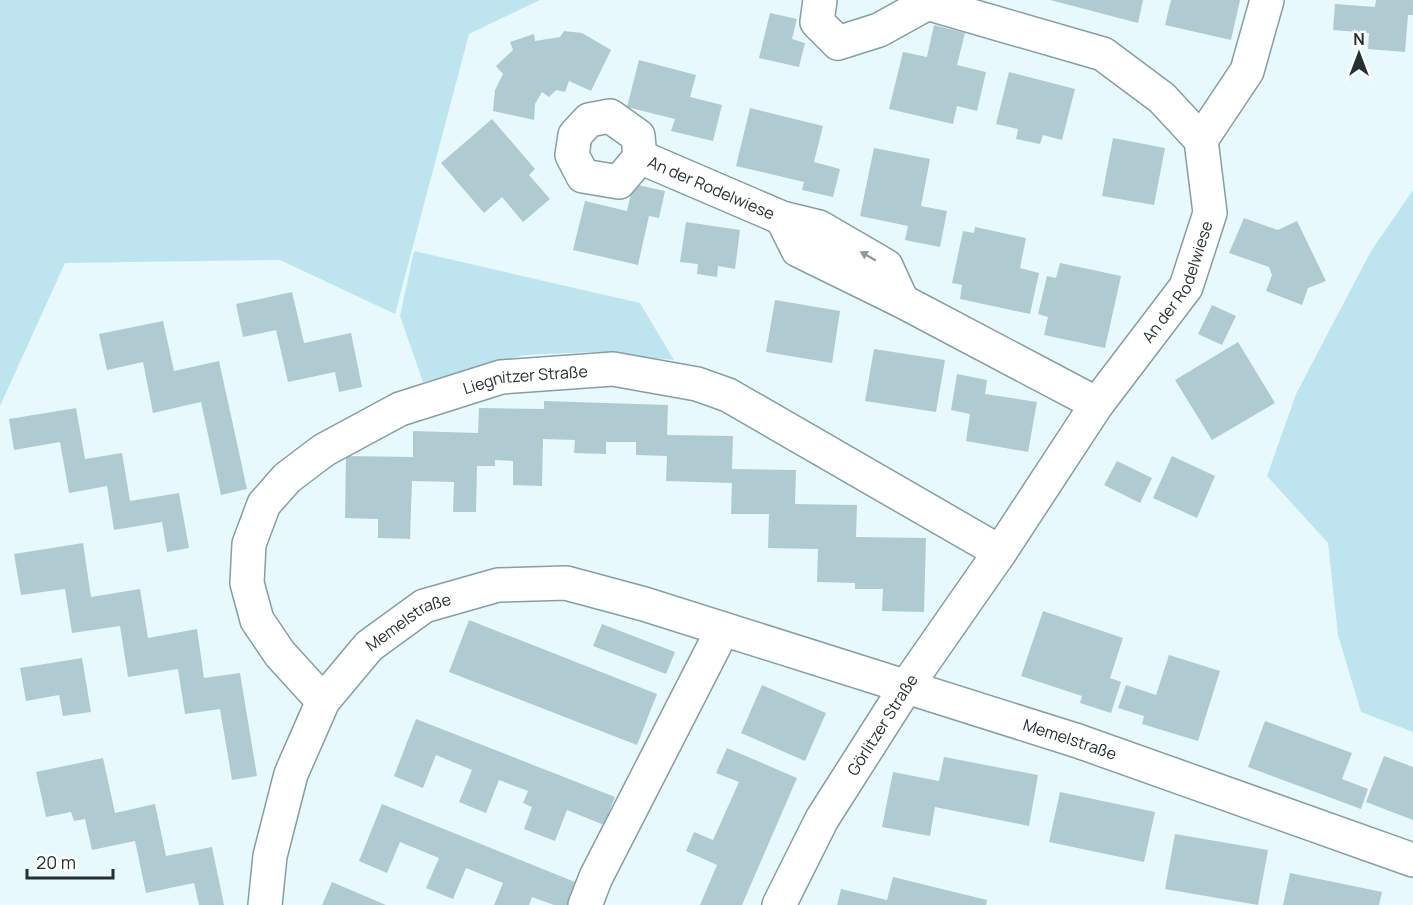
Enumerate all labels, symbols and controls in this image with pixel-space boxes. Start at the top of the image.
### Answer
north arrow [1329,24,1389,84]
text: N [1353,28,1365,50]
street label: An der Rodelwiese [644,151,778,225]
street label: An der Rodelwiese [1137,218,1218,347]
one-way arrow [859,251,876,261]
street label: Liegnitzer Straße [460,360,588,399]
street label: Memelstraße [361,588,453,656]
street label: Görlitzer Straße [842,670,923,780]
street label: Memelstraße [1021,713,1120,765]
scale bar [27,842,112,880]
text: 20 m [36,850,76,874]

